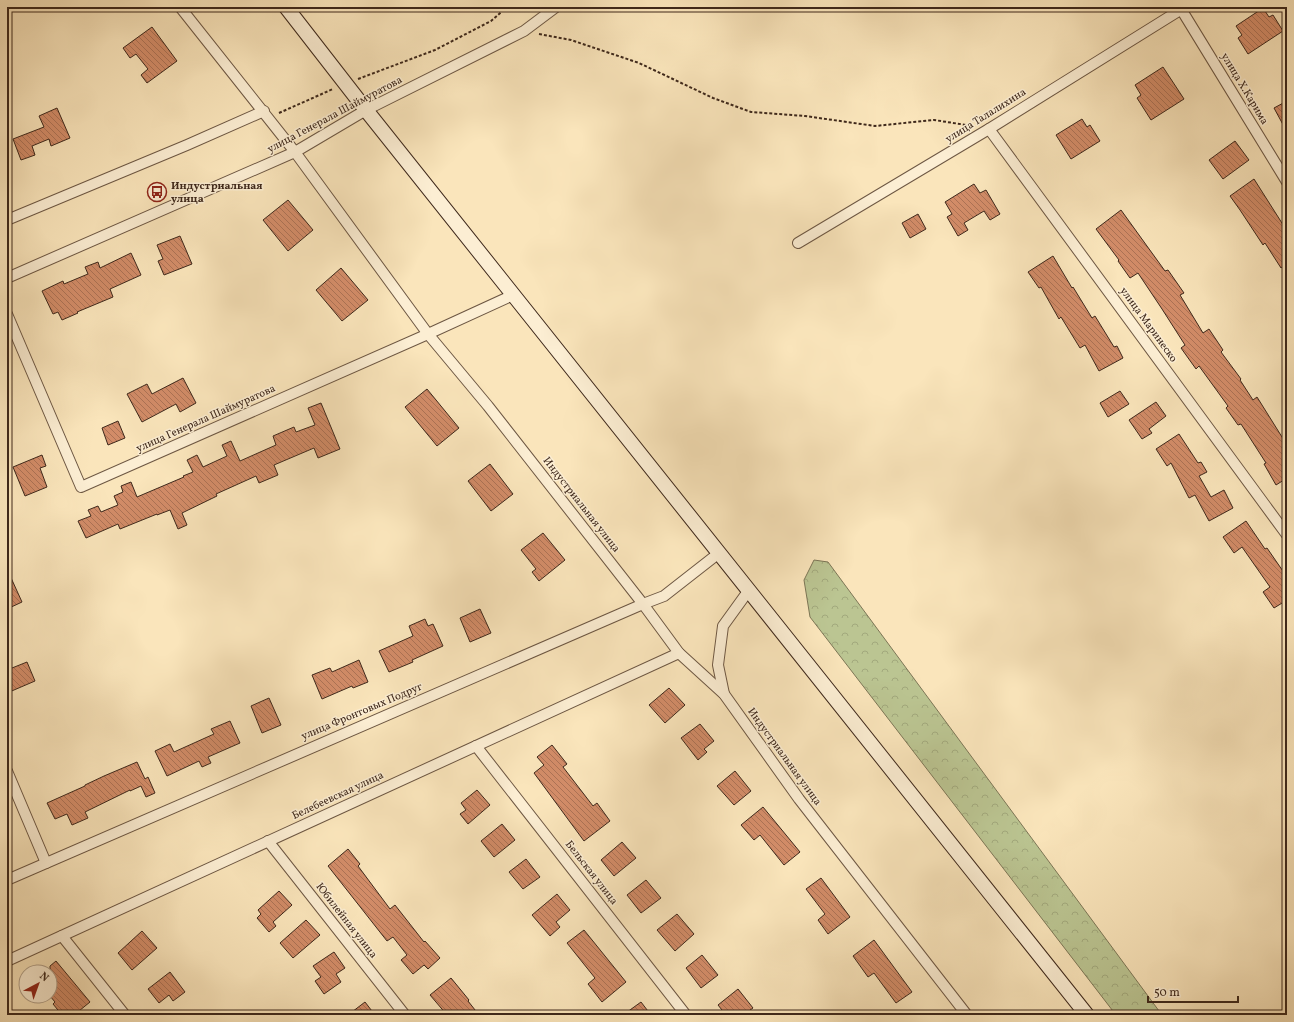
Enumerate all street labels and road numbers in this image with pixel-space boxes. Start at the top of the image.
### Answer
street label: улица Х.Карима [1217,50,1272,128]
street label: улица Генерала Шаймуратова [265,73,406,157]
street label: улица Талалихина [943,85,1030,147]
street label: улица Маринеско [1116,284,1180,366]
street label: улица Генерала Шаймуратова [134,381,279,457]
street label: Индустриальная улица [539,454,623,556]
street label: улица Фронтовых Подруг [299,680,425,744]
street label: Индустриальная улица [743,705,825,809]
street label: Белебеевская улица [290,768,387,824]
street label: Бельская улица [561,838,621,909]
street label: Юбилейная улица [312,880,381,962]

